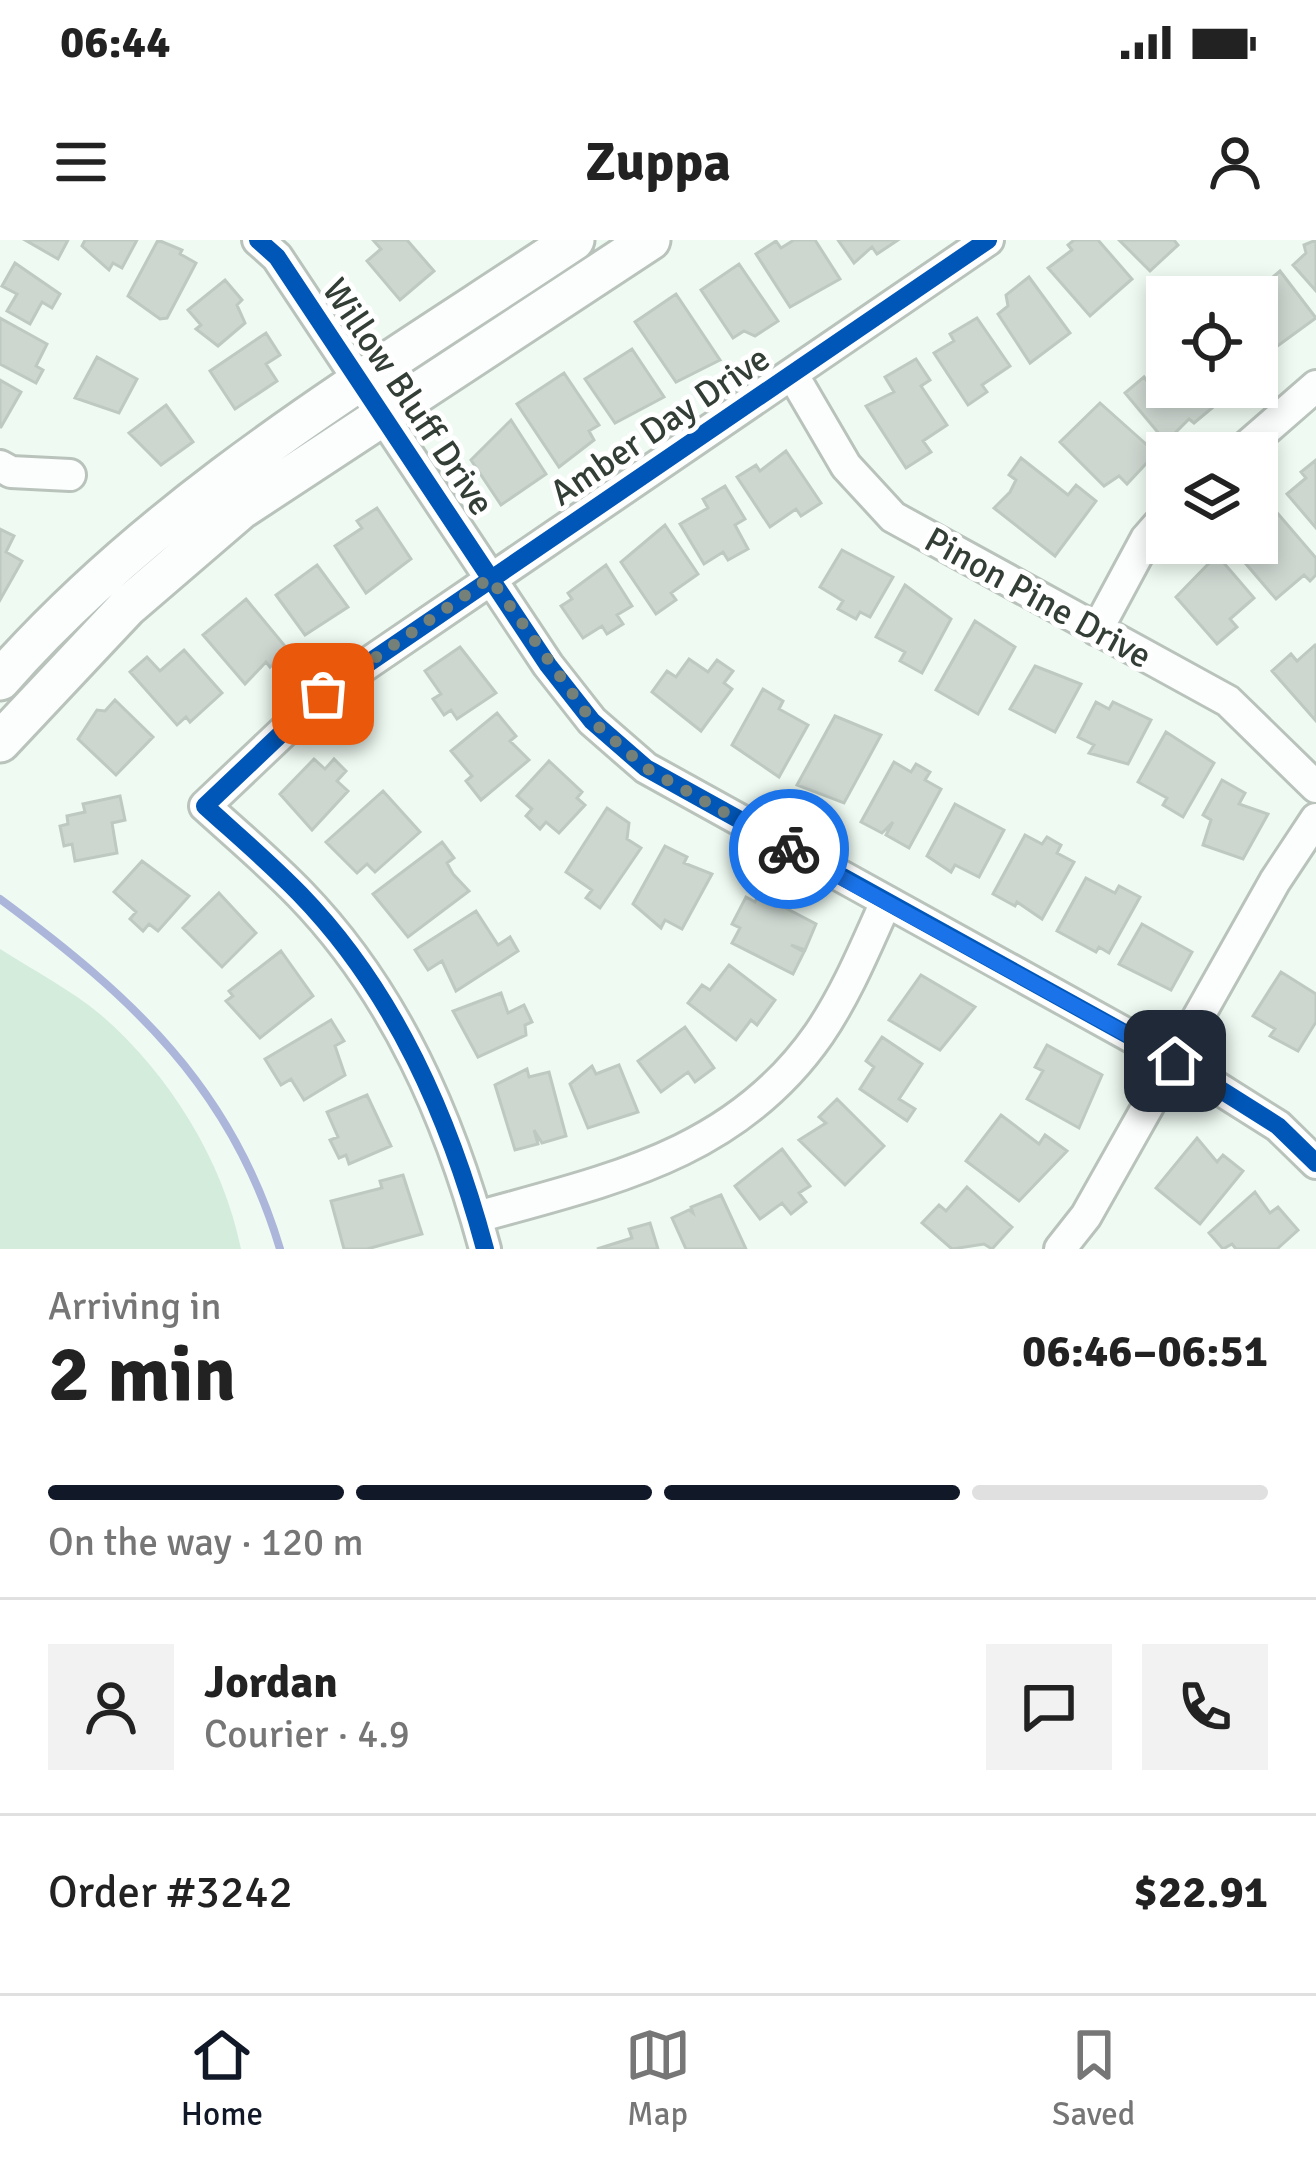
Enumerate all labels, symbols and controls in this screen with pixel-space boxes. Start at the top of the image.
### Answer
text: 06:44 [60,15,170,70]
icon: menu [48,129,114,195]
text: Zuppa [585,129,731,196]
icon: person [1202,129,1268,195]
street label: Willow Bluff Drive [312,270,504,524]
map controls [1146,276,1278,564]
button: locate [1146,276,1278,408]
street label: Amber Day Drive [542,336,778,516]
button: layers [1146,432,1278,564]
street label: Pinon Pine Drive [917,517,1159,679]
pin [272,643,374,745]
icon: bag [290,661,356,727]
courier [729,789,849,909]
icon: bike [756,816,822,882]
pin [1124,1010,1226,1112]
icon: home [1142,1028,1208,1094]
text: Arriving in [48,1282,222,1330]
text: 06:46–06:51 [1022,1324,1268,1379]
text: 2 min [48,1327,236,1423]
text: On the way · 120 m [48,1518,364,1566]
button: person [48,1644,174,1770]
button: chat [986,1644,1112,1770]
button: phone [1142,1644,1268,1770]
text: Jordan [204,1655,338,1710]
text: Courier · 4.9 [204,1710,410,1758]
text: Order #3242 [48,1865,293,1920]
text: $22.91 [1134,1865,1268,1920]
tab: Home [181,2022,263,2135]
tab: Map [625,2022,691,2135]
tab: Saved [1052,2022,1135,2135]

